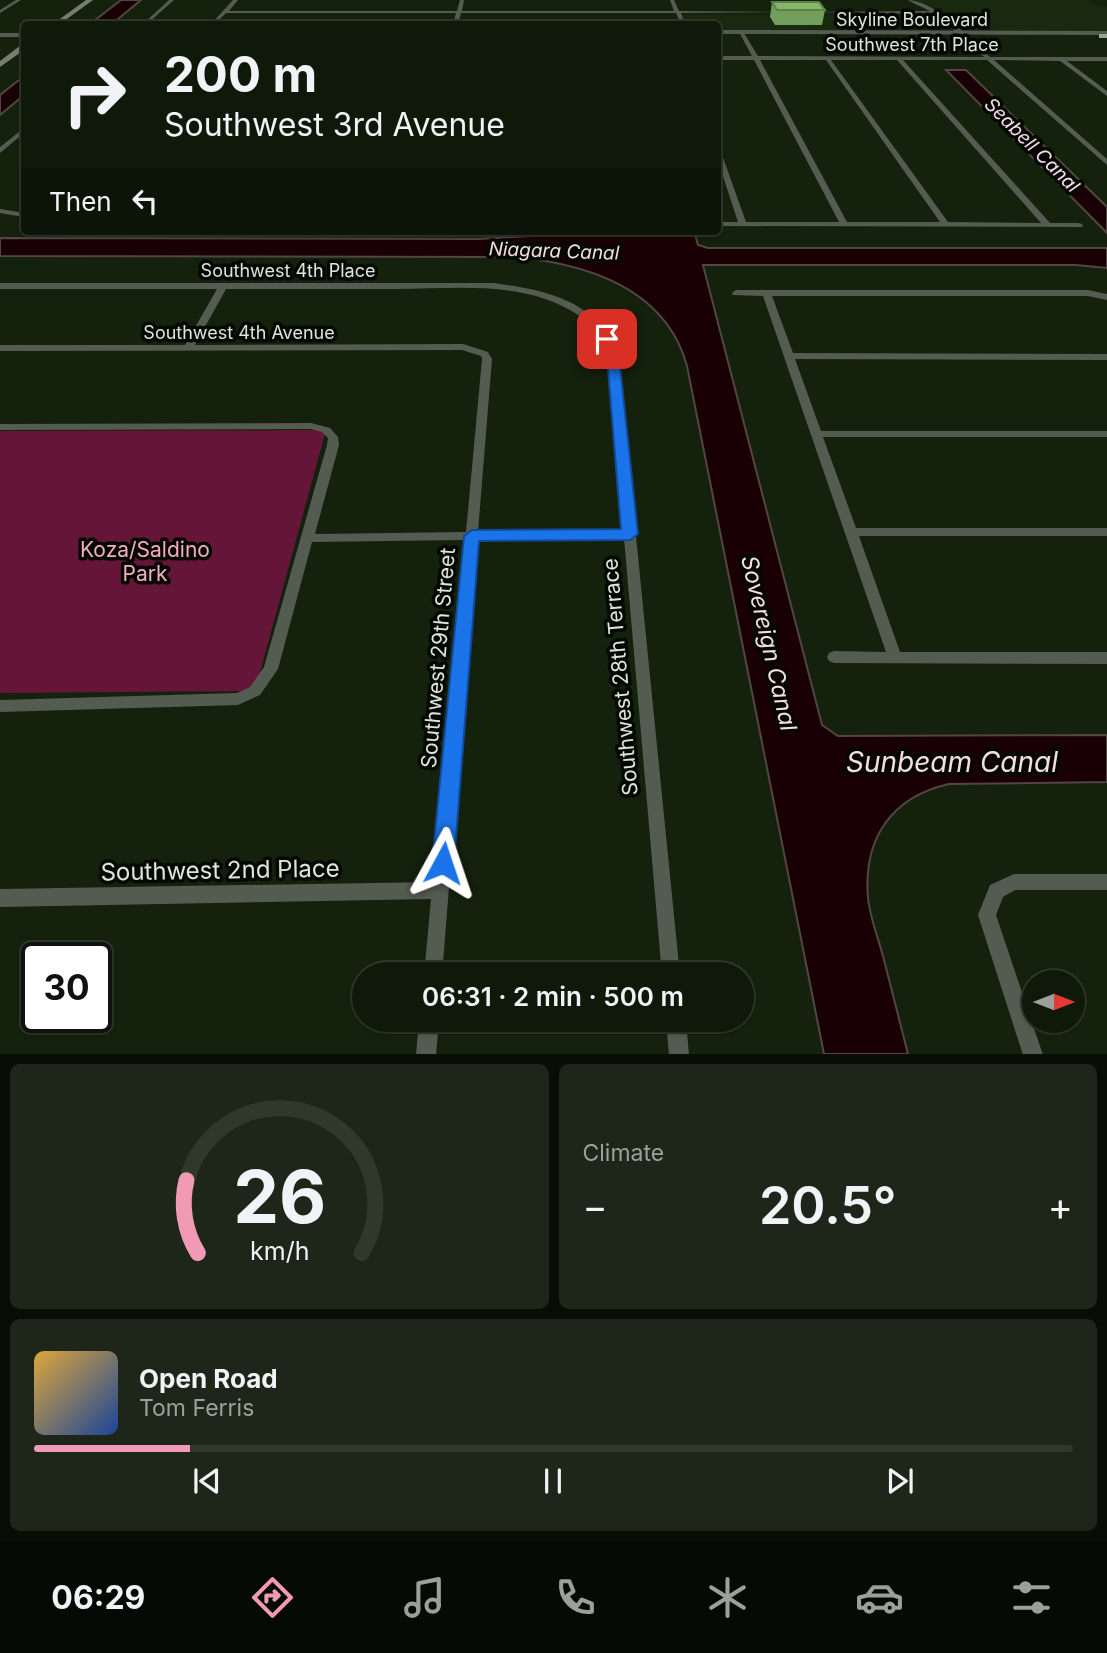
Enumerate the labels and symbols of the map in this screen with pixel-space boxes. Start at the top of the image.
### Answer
street label: Skyline Boulevard [836,9,988,30]
street label: Southwest 7th Place [825,34,999,55]
water label: Seabell Canal [980,93,1085,198]
water label: Niagara Canal [488,237,620,265]
street label: Southwest 4th Place [201,260,375,281]
pin [577,309,637,369]
street label: Southwest 4th Avenue [143,322,335,343]
park label: Koza/Saldino Park [80,537,210,586]
street label: Southwest 29th Street [416,547,460,769]
water label: Sovereign Canal [735,552,803,734]
street label: Southwest 28th Terrace [597,557,643,797]
water label: Sunbeam Canal [846,745,1058,779]
position arrow [406,826,480,900]
street label: Southwest 2nd Place [100,853,340,887]
speed limit sign: 30 [21,942,112,1033]
north arrow [1022,970,1085,1032]

